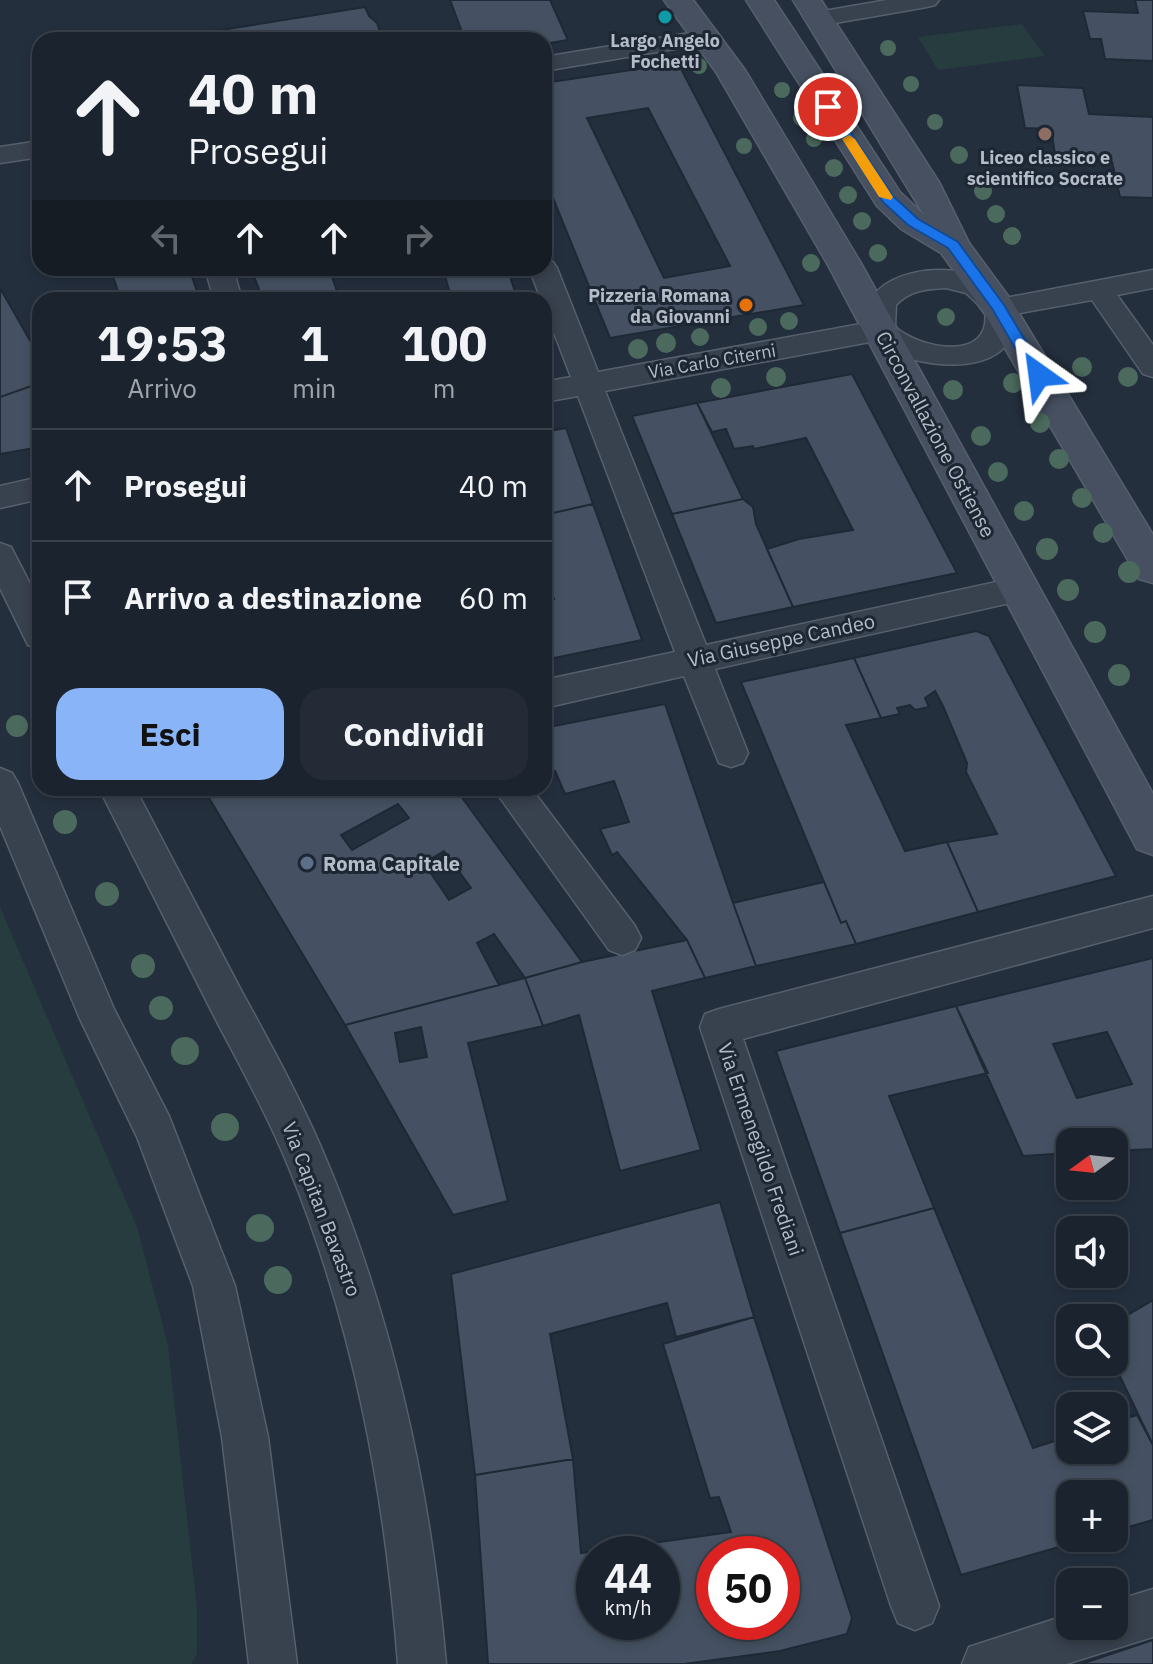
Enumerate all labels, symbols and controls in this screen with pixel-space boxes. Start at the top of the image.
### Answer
marker: Largo Angelo Fochetti [656,8,674,26]
place label: Largo Angelo Fochetti [610,29,720,73]
text: 40 m [188,57,318,129]
icon: ahead [56,64,160,168]
pin [794,73,862,141]
icon: arrive [806,85,850,129]
marker: Liceo classico e scientifico Socrate [1036,125,1054,143]
text: Prosegui [188,127,328,174]
place label: Liceo classico e scientifico Socrate [967,146,1123,190]
icon: left [144,216,188,260]
icon: ahead [228,216,272,260]
icon: ahead [312,216,356,260]
icon: right [396,216,440,260]
place label: Pizzeria Romana da Giovanni [588,284,730,328]
marker: Pizzeria Romana da Giovanni [737,296,755,314]
text: 19:53 [97,312,228,374]
text: 1 [300,312,329,374]
text: 100 [401,312,487,374]
street label: Circonvallazione Ostiense [870,326,1002,542]
position arrow [997,333,1081,417]
street label: Via Carlo Citerni [646,338,778,384]
text: Arrivo [127,371,197,405]
text: min [292,371,336,405]
text: m [433,371,455,405]
icon: ahead [56,463,100,507]
text: Prosegui [124,466,247,505]
text: 40 m [459,466,528,505]
icon: arrive [56,575,100,619]
text: Arrivo a destinazione [124,578,422,617]
text: 60 m [459,578,528,617]
street label: Via Giuseppe Candeo [685,607,877,673]
button: Esci [56,688,284,780]
button: Condividi [300,688,528,780]
place label: Roma Capitale [323,850,460,877]
marker: Roma Capitale [298,854,316,872]
street label: Via Ermenegildo Frediani [712,1039,810,1259]
street label: Via Capitan Bavastro [276,1118,368,1300]
north arrow [1056,1128,1128,1200]
map controls [1056,1128,1128,1640]
button: sound [1056,1216,1128,1288]
button: search [1056,1304,1128,1376]
button: layers [1056,1392,1128,1464]
button: + [1056,1480,1128,1552]
speed limit sign: 50 [696,1536,800,1640]
text: 44 [604,1552,652,1604]
button: − [1056,1568,1128,1640]
text: km/h [604,1594,652,1621]

